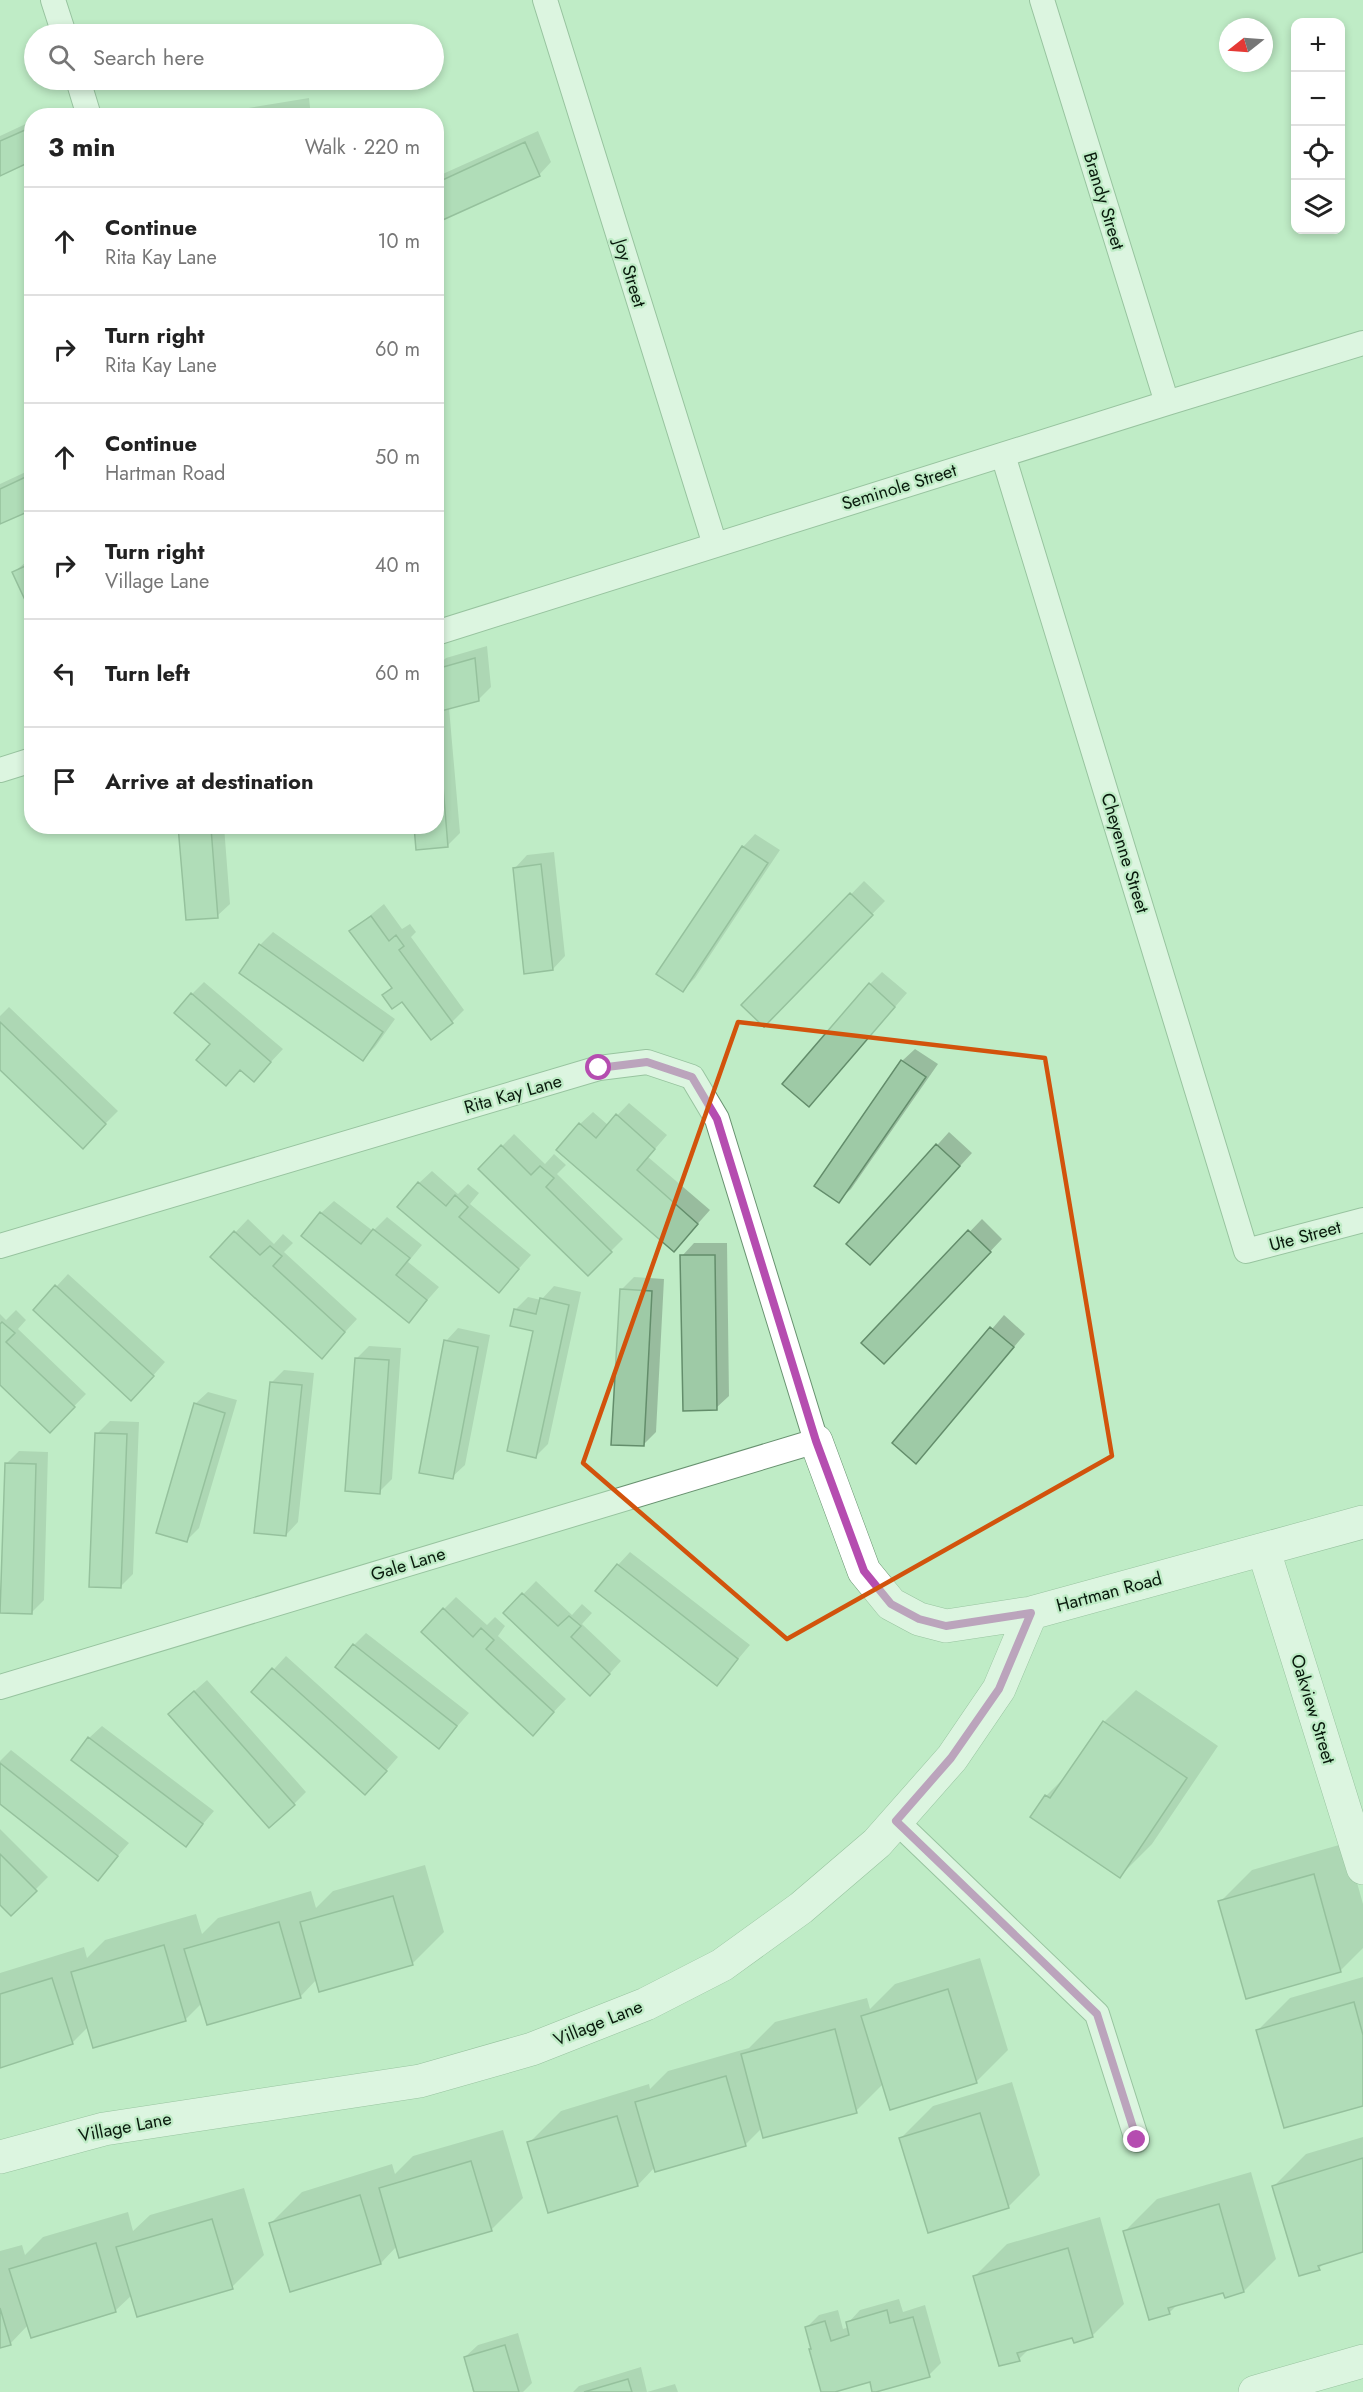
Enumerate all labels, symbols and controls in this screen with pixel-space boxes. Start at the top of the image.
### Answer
north arrow [1219,18,1273,72]
map controls [1291,18,1345,234]
button: + [1291,18,1345,72]
search box [24,24,444,90]
icon: search [45,41,78,74]
text: Search here [93,41,204,73]
button: − [1291,72,1345,126]
button: locate [1291,126,1345,180]
text: 3 min [48,128,115,166]
text: Walk · 220 m [305,133,420,162]
street label: Brandy Street [1077,149,1131,254]
button: layers [1291,180,1345,234]
text: Continue [105,211,197,243]
icon: ahead [48,225,81,258]
text: 10 m [377,227,420,256]
street label: Joy Street [607,234,653,311]
text: Rita Kay Lane [105,243,217,272]
text: Turn right [105,319,205,351]
icon: right [48,333,81,366]
text: 60 m [375,335,420,364]
text: Rita Kay Lane [105,351,217,380]
text: Continue [105,427,197,459]
icon: ahead [48,441,81,474]
text: 50 m [375,443,420,472]
street label: Seminole Street [838,457,960,517]
text: Hartman Road [105,459,225,488]
text: Turn right [105,535,205,567]
icon: right [48,549,81,582]
text: 40 m [375,551,420,580]
text: Village Lane [105,567,209,596]
icon: left [48,657,81,690]
text: Turn left [105,657,190,689]
text: 60 m [375,659,420,688]
icon: arrive [48,765,81,798]
text: Arrive at destination [105,765,314,797]
street label: Cheyenne Street [1094,790,1156,917]
route start [585,1054,611,1080]
street label: Rita Kay Lane [461,1068,565,1120]
street label: Ute Street [1266,1214,1344,1258]
street label: Gale Lane [367,1540,449,1588]
street label: Hartman Road [1053,1565,1165,1619]
street label: Oakview Street [1284,1651,1342,1768]
street label: Village Lane [550,1993,646,2053]
street label: Village Lane [76,2105,174,2149]
route end [1123,2126,1149,2152]

